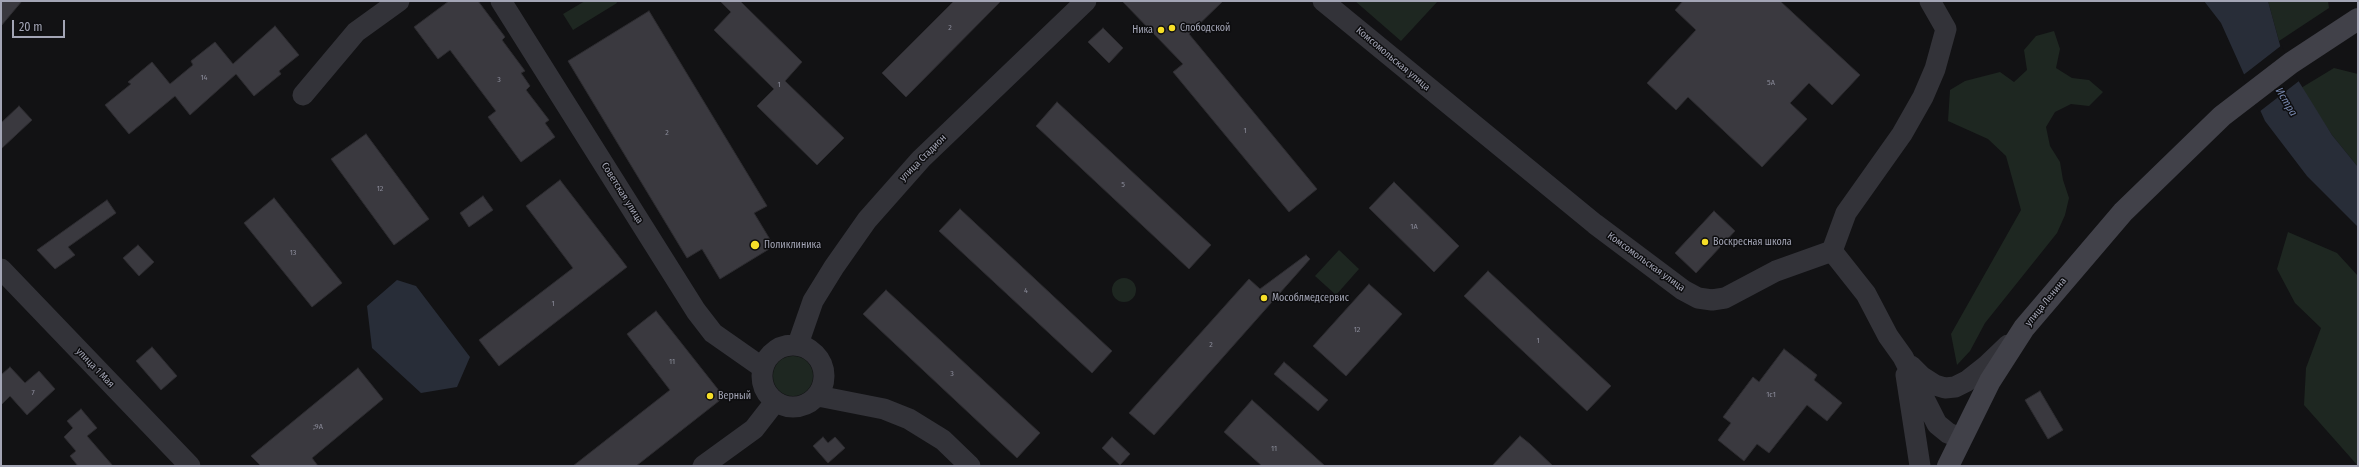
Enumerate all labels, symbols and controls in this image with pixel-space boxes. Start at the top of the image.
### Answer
scale bar [14,12,67,38]
text: 20 m [19,20,43,34]
place label: Слободской [1180,22,1230,34]
house number: 2 [948,23,952,33]
marker: Слободской [1167,23,1177,33]
place label: Ника [1132,24,1153,36]
marker: Ника [1156,25,1166,35]
street label: Комсомольская улица [1354,25,1432,93]
house number: 14 [201,73,207,83]
house number: 3 [497,75,501,85]
house number: 5А [1767,78,1775,88]
house number: 1 [777,80,781,90]
water label: Истра [2272,85,2300,119]
house number: 1 [1243,126,1247,136]
house number: 2 [665,128,669,138]
street label: улица Стадион [897,132,949,184]
street label: Советская улица [598,160,646,226]
house number: 5 [1121,180,1125,190]
house number: 12 [377,184,383,194]
house number: 1А [1410,222,1418,232]
street label: Комсомольская улица [1605,230,1687,294]
place label: Воскресная школа [1713,236,1792,248]
marker: Воскресная школа [1700,237,1710,247]
marker: Поликлиника [749,239,761,251]
place label: Поликлиника [764,239,821,251]
house number: 13 [290,248,296,258]
street label: улица Ленина [2023,275,2069,329]
house number: 4 [1024,286,1028,296]
place label: Мособлмедсервис [1272,292,1349,304]
marker: Мособлмедсервис [1259,293,1269,303]
house number: 1 [551,299,555,309]
house number: 12 [1354,325,1360,335]
house number: 1 [1536,336,1540,346]
house number: 2 [1209,340,1213,350]
street label: улица 1 Мая [73,346,117,390]
house number: 11 [669,357,675,367]
house number: 3 [950,369,954,379]
house number: 7 [31,388,35,398]
place label: Верный [718,390,751,402]
house number: 1с1 [1766,390,1776,400]
marker: Верный [705,391,715,401]
house number: ;9А [313,422,323,432]
house number: 11 [1271,444,1277,454]

